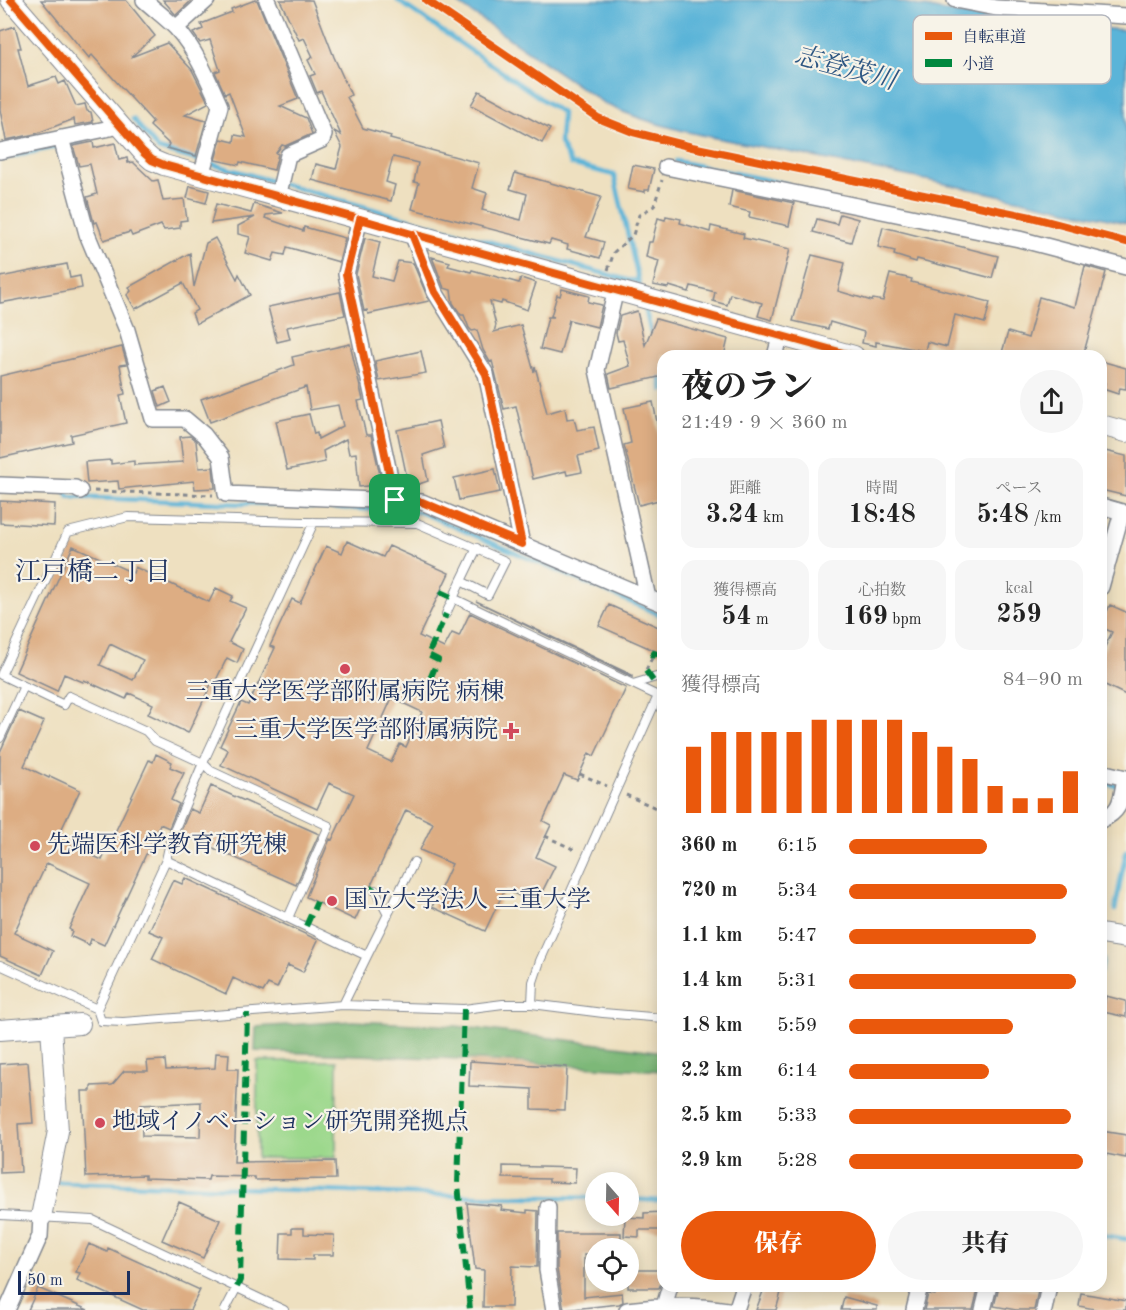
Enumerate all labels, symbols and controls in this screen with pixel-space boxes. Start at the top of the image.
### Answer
legend [913,15,1111,84]
text: 自転車道 [962,28,1026,46]
water label: 志登茂川 [791,41,902,96]
text: 小道 [962,55,994,73]
button: share [1020,370,1083,433]
text: 夜のラン [681,372,813,405]
text: 21:49 · 9 × 360 m [681,413,848,433]
pin [369,474,420,525]
text: 距離 [729,481,761,497]
text: 時間 [866,481,898,497]
text: ペース [995,481,1043,497]
icon: arrive [378,483,411,516]
text: 3.24 [706,502,759,528]
text: 18:48 [848,502,916,528]
text: 5:48 [976,502,1029,528]
text: km [759,510,784,526]
text: /km [1029,510,1062,526]
district label: 江戸橋二丁目 [15,558,171,586]
text: kcal [1005,581,1033,597]
text: 獲得標高 [713,583,777,599]
text: 心拍数 [858,583,906,599]
text: 259 [996,602,1042,628]
text: 54 [721,604,751,630]
text: 169 [843,604,888,630]
text: m [751,612,769,628]
text: bpm [888,612,921,628]
marker: 三重大学医学部附属病院 病棟 [338,662,352,676]
text: 84–90 m [1003,670,1083,690]
text: 獲得標高 [681,676,761,696]
place label: 三重大学医学部附属病院 病棟 [186,678,504,705]
place label: 三重大学医学部附属病院 [234,716,498,743]
marker: 三重大学医学部附属病院 [502,722,520,740]
place label: 先端医科学教育研究棟 [47,831,287,858]
text: 360 m [681,836,737,856]
text: 6:15 [777,836,817,856]
marker: 先端医科学教育研究棟 [28,839,42,853]
text: 720 m [681,881,737,901]
text: 5:34 [777,881,817,901]
place label: 国立大学法人 三重大学 [344,886,591,913]
marker: 国立大学法人 三重大学 [325,894,339,908]
text: 1.1 km [681,926,743,946]
text: 5:47 [777,926,817,946]
text: 1.4 km [681,971,743,991]
text: 5:31 [777,971,817,991]
text: 1.8 km [681,1016,743,1036]
text: 5:59 [777,1016,817,1036]
text: 2.2 km [681,1061,743,1081]
text: 6:14 [777,1061,817,1081]
text: 2.5 km [681,1106,743,1126]
text: 5:33 [777,1106,817,1126]
place label: 地域イノベーション研究開発拠点 [112,1108,469,1135]
marker: 地域イノベーション研究開発拠点 [93,1116,107,1130]
text: 2.9 km [681,1151,743,1171]
text: 5:28 [777,1151,817,1171]
north arrow [585,1172,639,1226]
map controls [585,1172,639,1292]
button: 保存 [681,1211,876,1280]
button: 共有 [888,1211,1083,1280]
button: locate [585,1238,639,1292]
scale bar [18,1268,130,1296]
text: 50 m [27,1273,63,1289]

